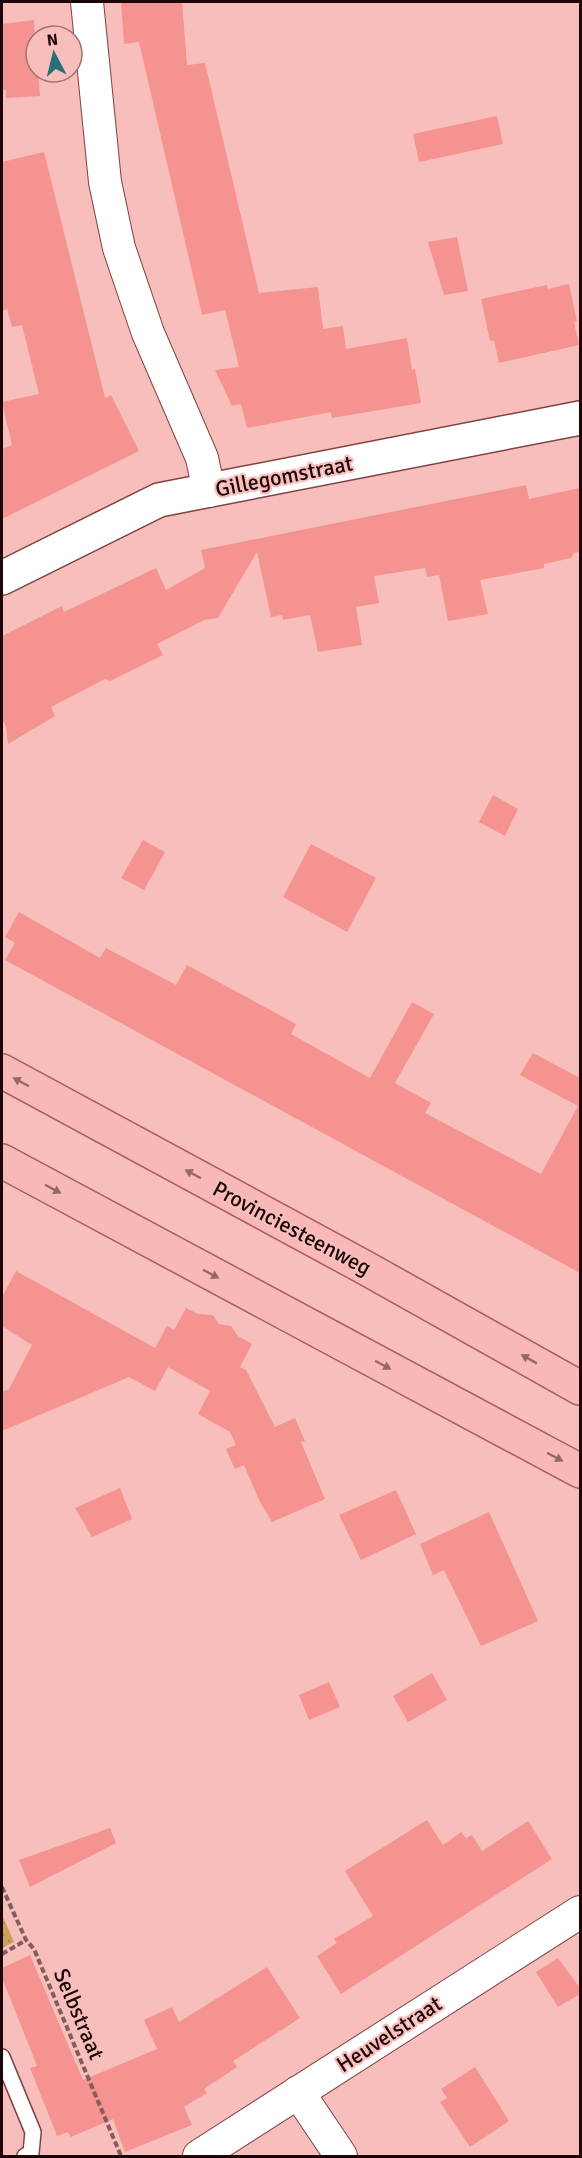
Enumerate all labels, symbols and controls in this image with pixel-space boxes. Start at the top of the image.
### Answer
north arrow [24,24,84,84]
text: N [46,30,59,51]
street label: Gillegomstraat [213,449,355,503]
one-way arrow [13,1077,30,1087]
one-way arrow [184,1169,201,1179]
street label: Provinciesteenweg [208,1175,376,1281]
one-way arrow [45,1184,62,1194]
one-way arrow [203,1269,220,1279]
one-way arrow [521,1354,538,1364]
one-way arrow [375,1360,392,1370]
one-way arrow [547,1452,564,1462]
street label: Selbstraat [48,1964,110,2064]
street label: Heuvelstraat [331,1990,447,2078]

